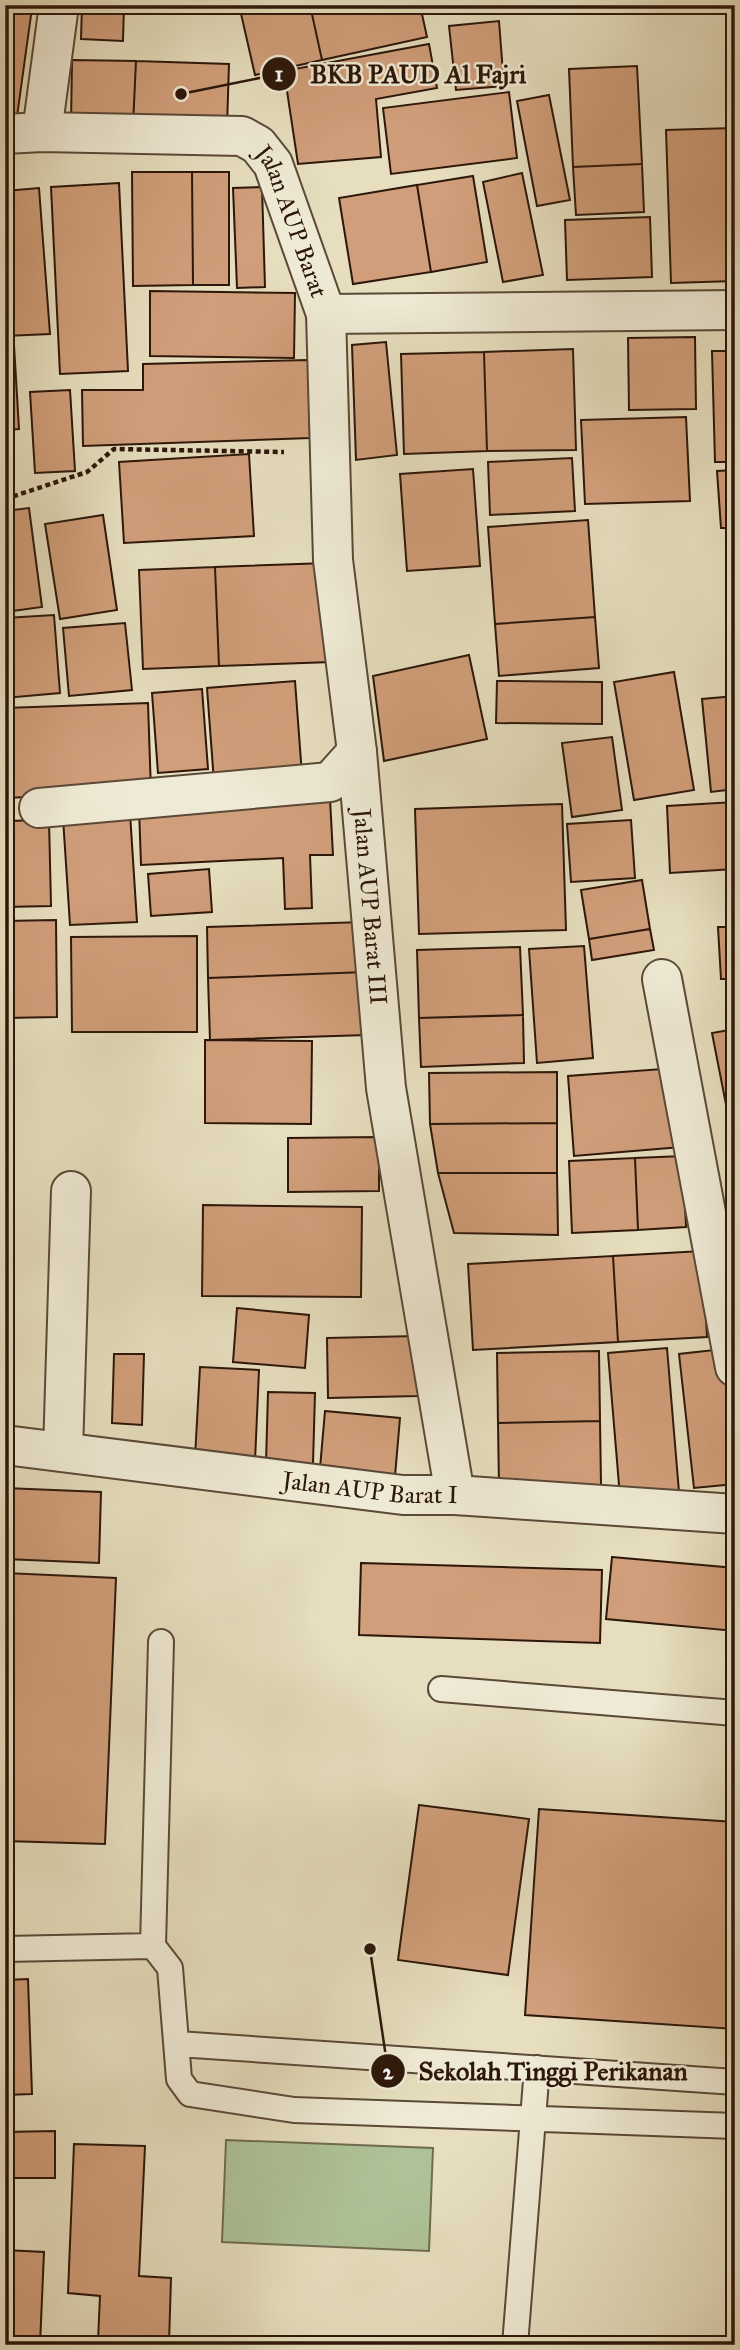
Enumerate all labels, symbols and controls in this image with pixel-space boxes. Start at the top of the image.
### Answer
callout: BKB PAUD Al Fajri [261,51,540,98]
text: BKB PAUD Al Fajri [310,58,527,90]
text: 1 [275,61,283,87]
street label: Jalan AUP Barat [247,137,334,302]
street label: Jalan AUP Barat III [347,805,394,1006]
street label: Jalan AUP Barat I [278,1465,458,1510]
callout: Sekolah Tinggi Perikanan [370,2048,702,2095]
text: Sekolah Tinggi Perikanan [419,2055,687,2088]
text: 2 [383,2059,394,2085]

